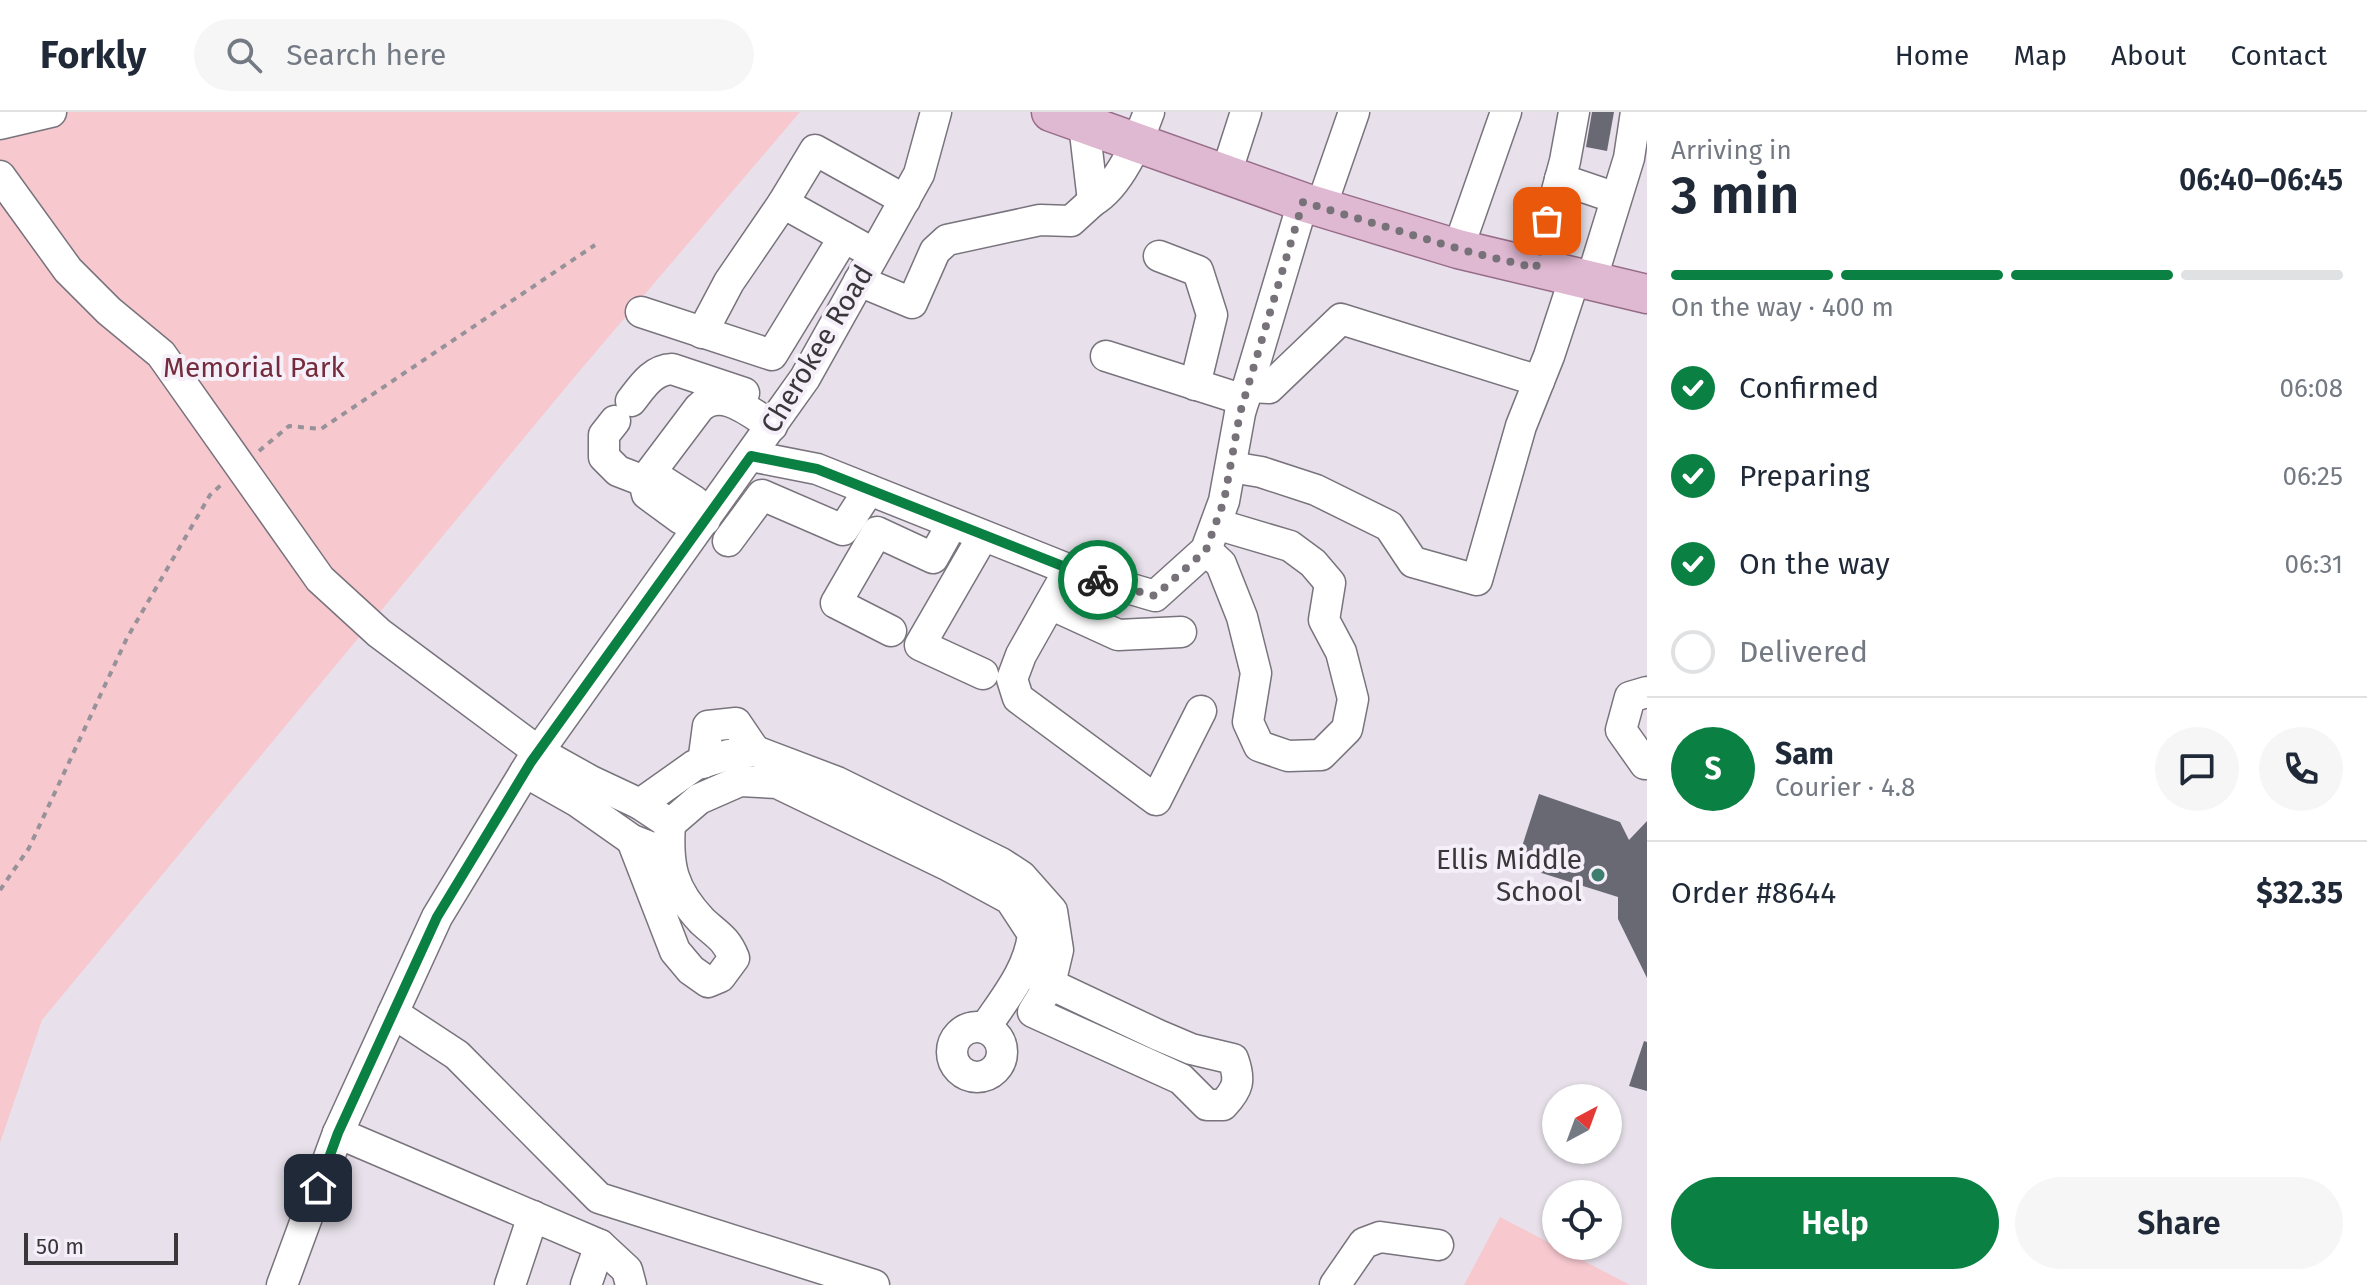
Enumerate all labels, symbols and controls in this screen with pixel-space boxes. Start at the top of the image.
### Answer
search box [194,19,754,91]
text: Forkly [40,32,146,78]
icon: search [222,33,266,77]
text: Search here [286,37,446,73]
text: Home [1895,39,1969,72]
text: Map [2013,39,2067,72]
text: About [2111,39,2186,72]
text: Contact [2230,39,2327,72]
text: Arriving in [1671,135,1792,166]
text: 06:40–06:45 [2179,162,2343,198]
text: 3 min [1671,164,1799,227]
pin [1513,187,1581,255]
icon: bag [1525,199,1569,243]
street label: Cherokee Road [754,259,880,439]
text: On the way · 400 m [1671,292,1894,323]
park label: Memorial Park [163,351,346,384]
icon: check [1671,366,1715,410]
text: Confirmed [1739,370,1879,406]
text: 06:08 [2280,373,2343,404]
icon: check [1671,454,1715,498]
text: Preparing [1739,458,1870,494]
text: 06:25 [2282,461,2343,492]
courier [1058,540,1138,620]
icon: check [1671,542,1715,586]
text: On the way [1739,546,1890,582]
text: 06:31 [2285,549,2343,580]
icon: bike [1076,558,1120,602]
text: Delivered [1739,634,1868,670]
button: chat [2155,727,2239,811]
button: phone [2259,727,2343,811]
text: Sam [1775,736,1834,772]
text: S [1704,751,1722,787]
text: Courier · 4.8 [1775,772,1915,803]
place label: Ellis Middle School [1436,843,1582,908]
marker: Ellis Middle School [1589,866,1607,884]
text: Order #8644 [1671,875,1836,911]
text: $32.35 [2256,875,2343,911]
north arrow [1542,1084,1622,1164]
map controls [1542,1084,1622,1260]
pin [284,1154,352,1222]
icon: home [296,1166,340,1210]
button: Help [1671,1177,1999,1269]
button: Share [2015,1177,2343,1269]
button: locate [1542,1180,1622,1260]
scale bar [24,1229,178,1265]
text: 50 m [36,1233,84,1260]

